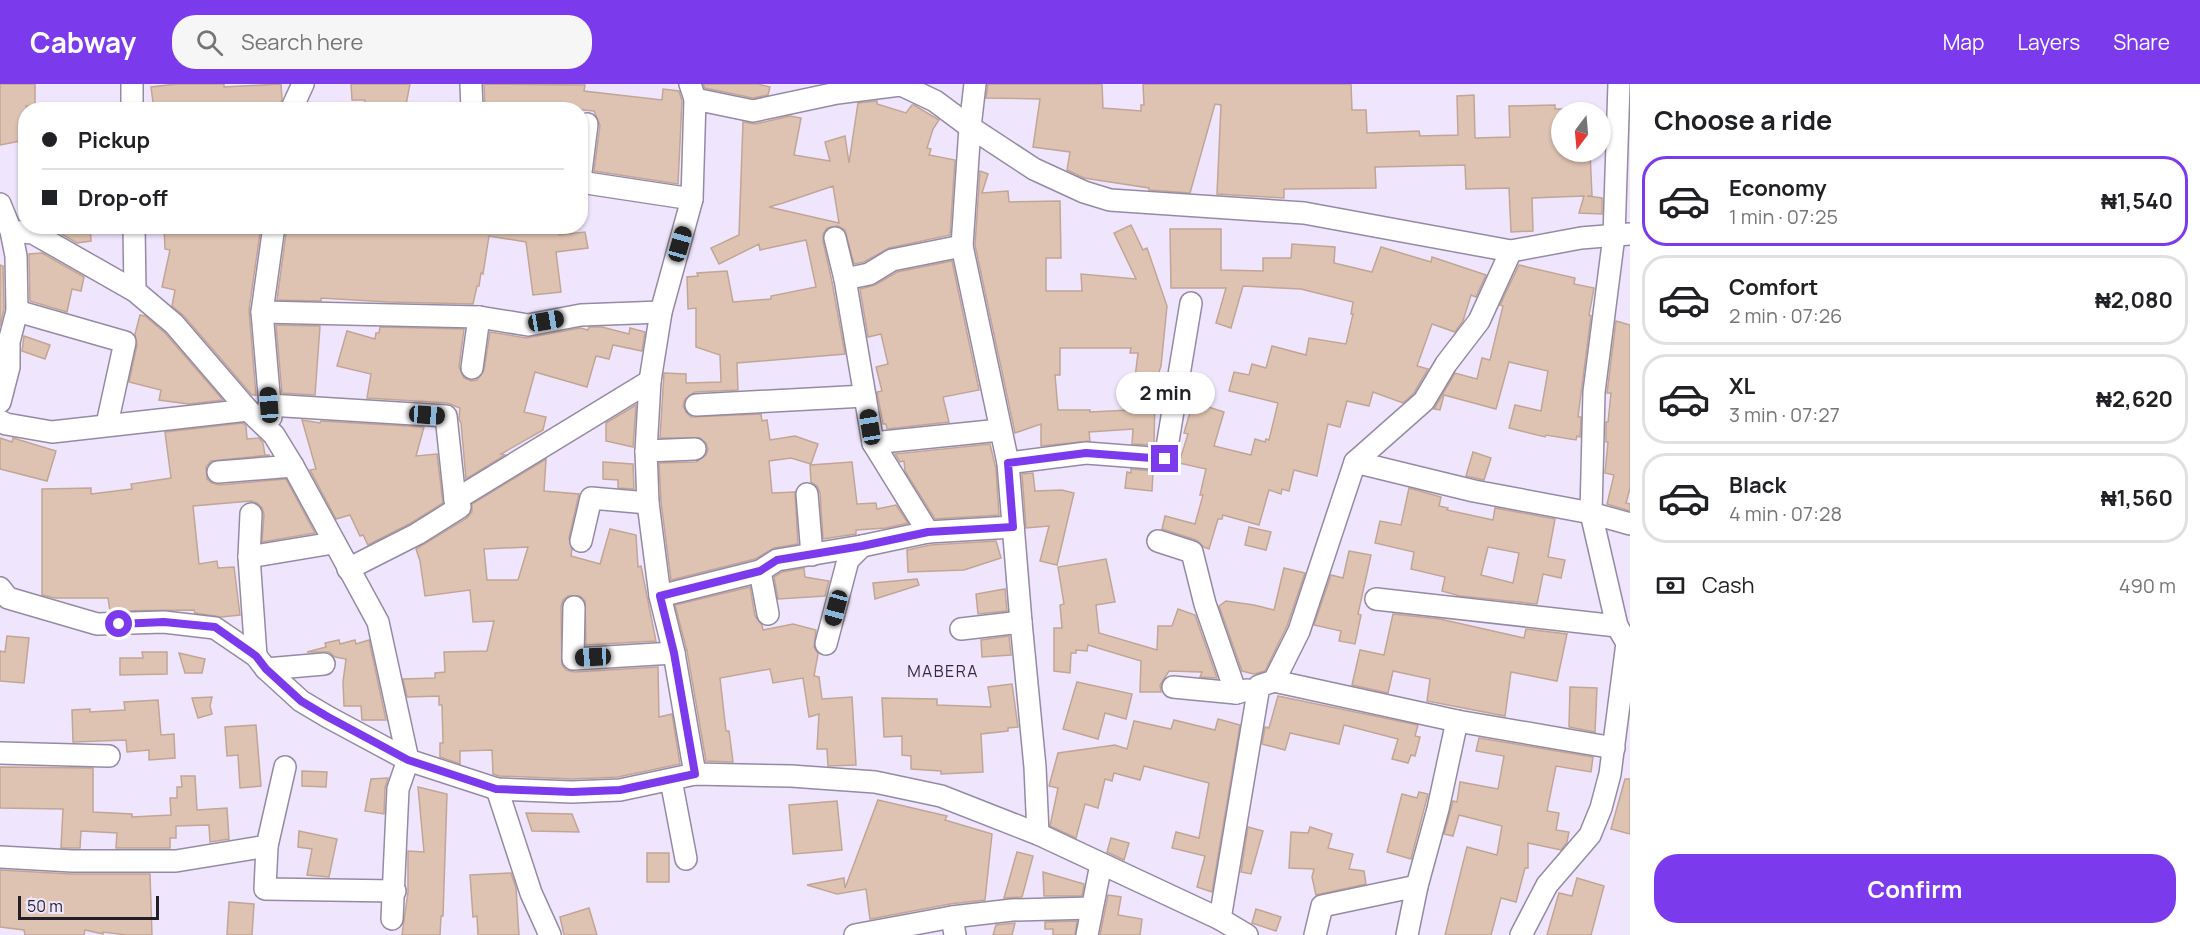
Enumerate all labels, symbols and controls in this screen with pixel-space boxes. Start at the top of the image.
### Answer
search box [172,15,592,69]
text: Cabway [30,23,136,61]
icon: search [193,26,226,59]
text: Search here [241,27,363,57]
text: Map [1943,28,1984,56]
text: Layers [2017,28,2080,56]
text: Share [2113,28,2170,56]
text: Choose a ride [1654,101,1832,138]
north arrow [1551,102,1611,162]
map controls [1551,102,1611,162]
text: Pickup [78,125,150,155]
text: Economy [1729,173,1827,203]
icon: car [1657,174,1711,228]
text: Drop-off [78,183,168,213]
text: ₦1,540 [2101,186,2173,216]
text: 1 min · 07:25 [1729,203,1838,230]
car [666,224,694,264]
text: Comfort [1729,272,1818,302]
icon: car [1657,273,1711,327]
text: ₦2,080 [2095,285,2173,315]
text: 2 min · 07:26 [1729,302,1842,329]
car [527,309,565,333]
text: XL [1729,371,1755,401]
callout: 2 min [1116,372,1214,414]
icon: car [1657,372,1711,426]
text: 2 min [1139,379,1192,406]
text: ₦2,620 [2096,384,2173,414]
car [259,386,279,424]
text: 3 min · 07:27 [1729,401,1840,428]
car [408,405,446,425]
car [858,408,882,446]
route end [1151,445,1178,472]
text: Black [1729,470,1786,500]
icon: car [1657,471,1711,525]
text: ₦1,560 [2101,483,2173,513]
text: 4 min · 07:28 [1729,500,1842,527]
icon: cash [1654,569,1687,602]
text: Cash [1702,570,1755,600]
text: 490 m [2119,572,2176,599]
car [823,588,849,628]
route start [105,610,132,637]
car [575,647,611,667]
district label: MABERA [907,660,979,682]
button: Confirm [1654,854,2176,923]
scale bar [18,893,159,920]
text: 50 m [27,895,63,917]

